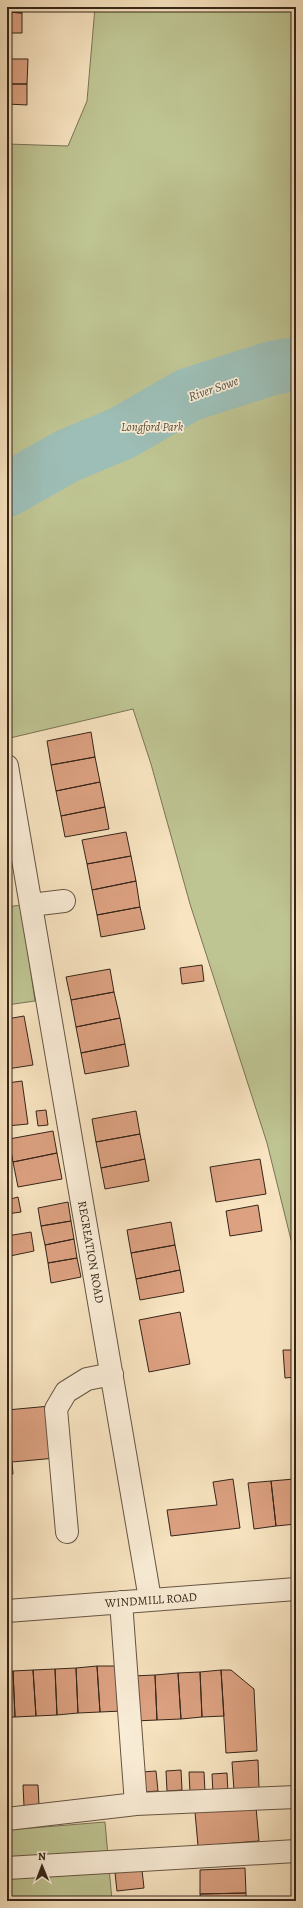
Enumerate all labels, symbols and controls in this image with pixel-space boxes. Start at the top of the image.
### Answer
water label: River Sowe [186,372,241,405]
park label: Longford Park [121,419,184,435]
street label: RECREATION ROAD [74,1199,108,1305]
street label: WINDMILL ROAD [103,1589,198,1611]
north arrow [22,1846,62,1886]
text: N [38,1849,46,1864]

